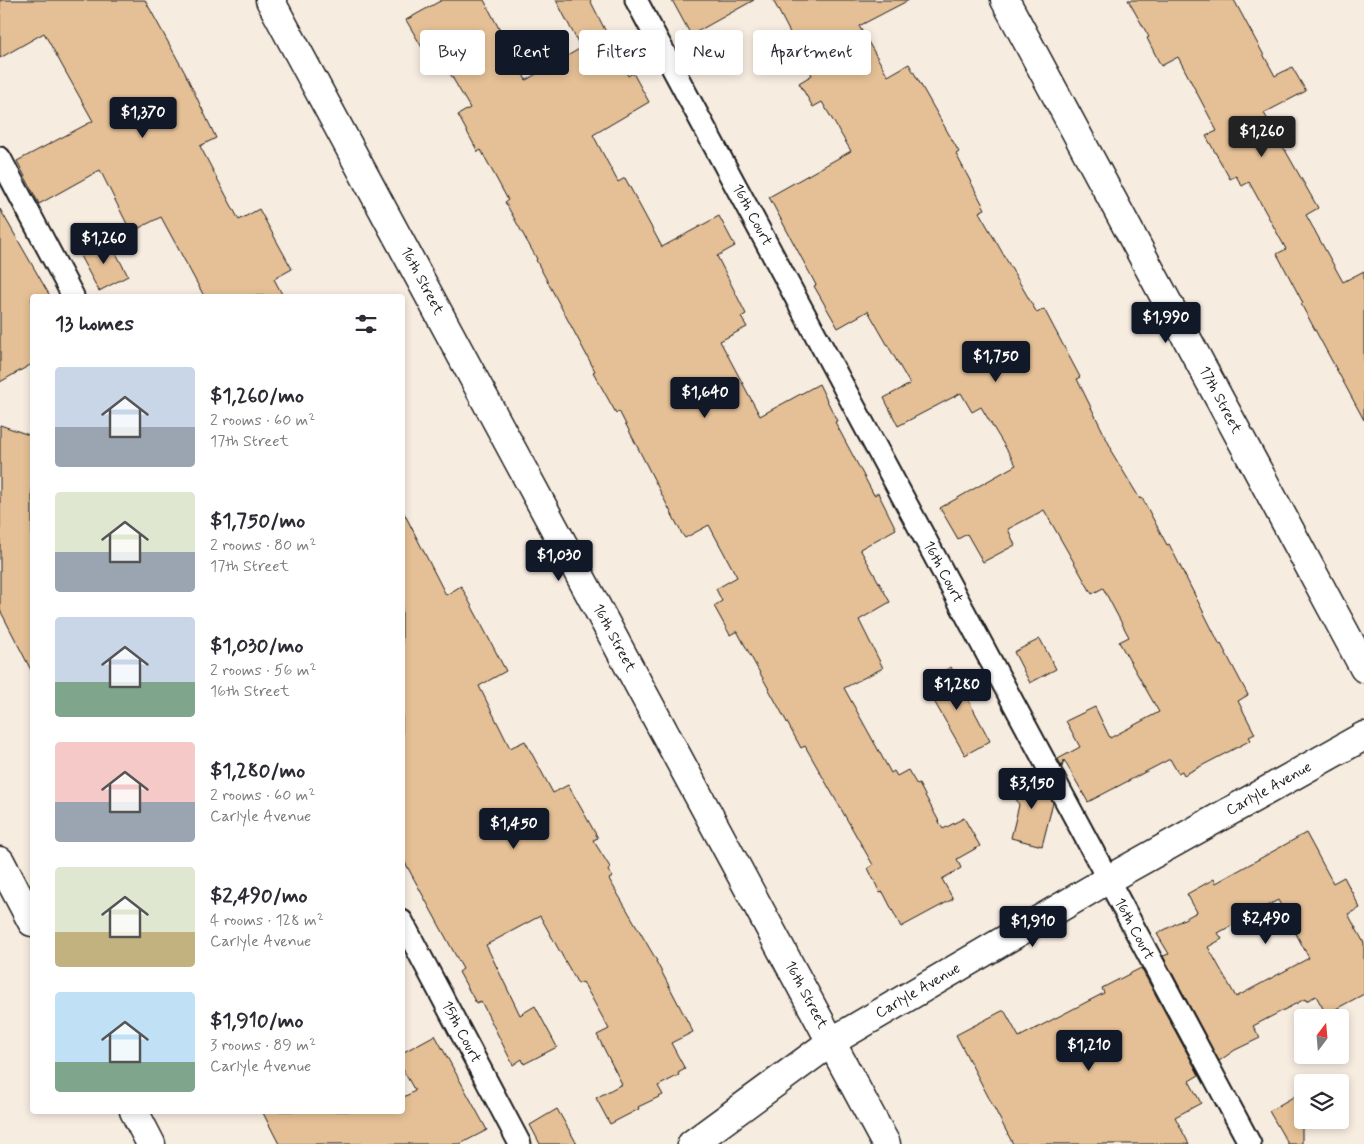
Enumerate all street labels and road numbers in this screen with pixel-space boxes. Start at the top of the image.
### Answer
street label: 16th Court [727,180,777,250]
street label: 16th Street [396,243,448,319]
street label: 17th Street [1194,363,1246,437]
street label: 16th Court [918,537,968,607]
street label: 16th Street [588,600,640,676]
street label: Carlyle Avenue [1223,757,1316,821]
street label: 16th Court [1109,894,1159,964]
street label: 16th Street [780,957,832,1033]
street label: Carlyle Avenue [872,958,964,1023]
street label: 15th Court [436,998,486,1066]

